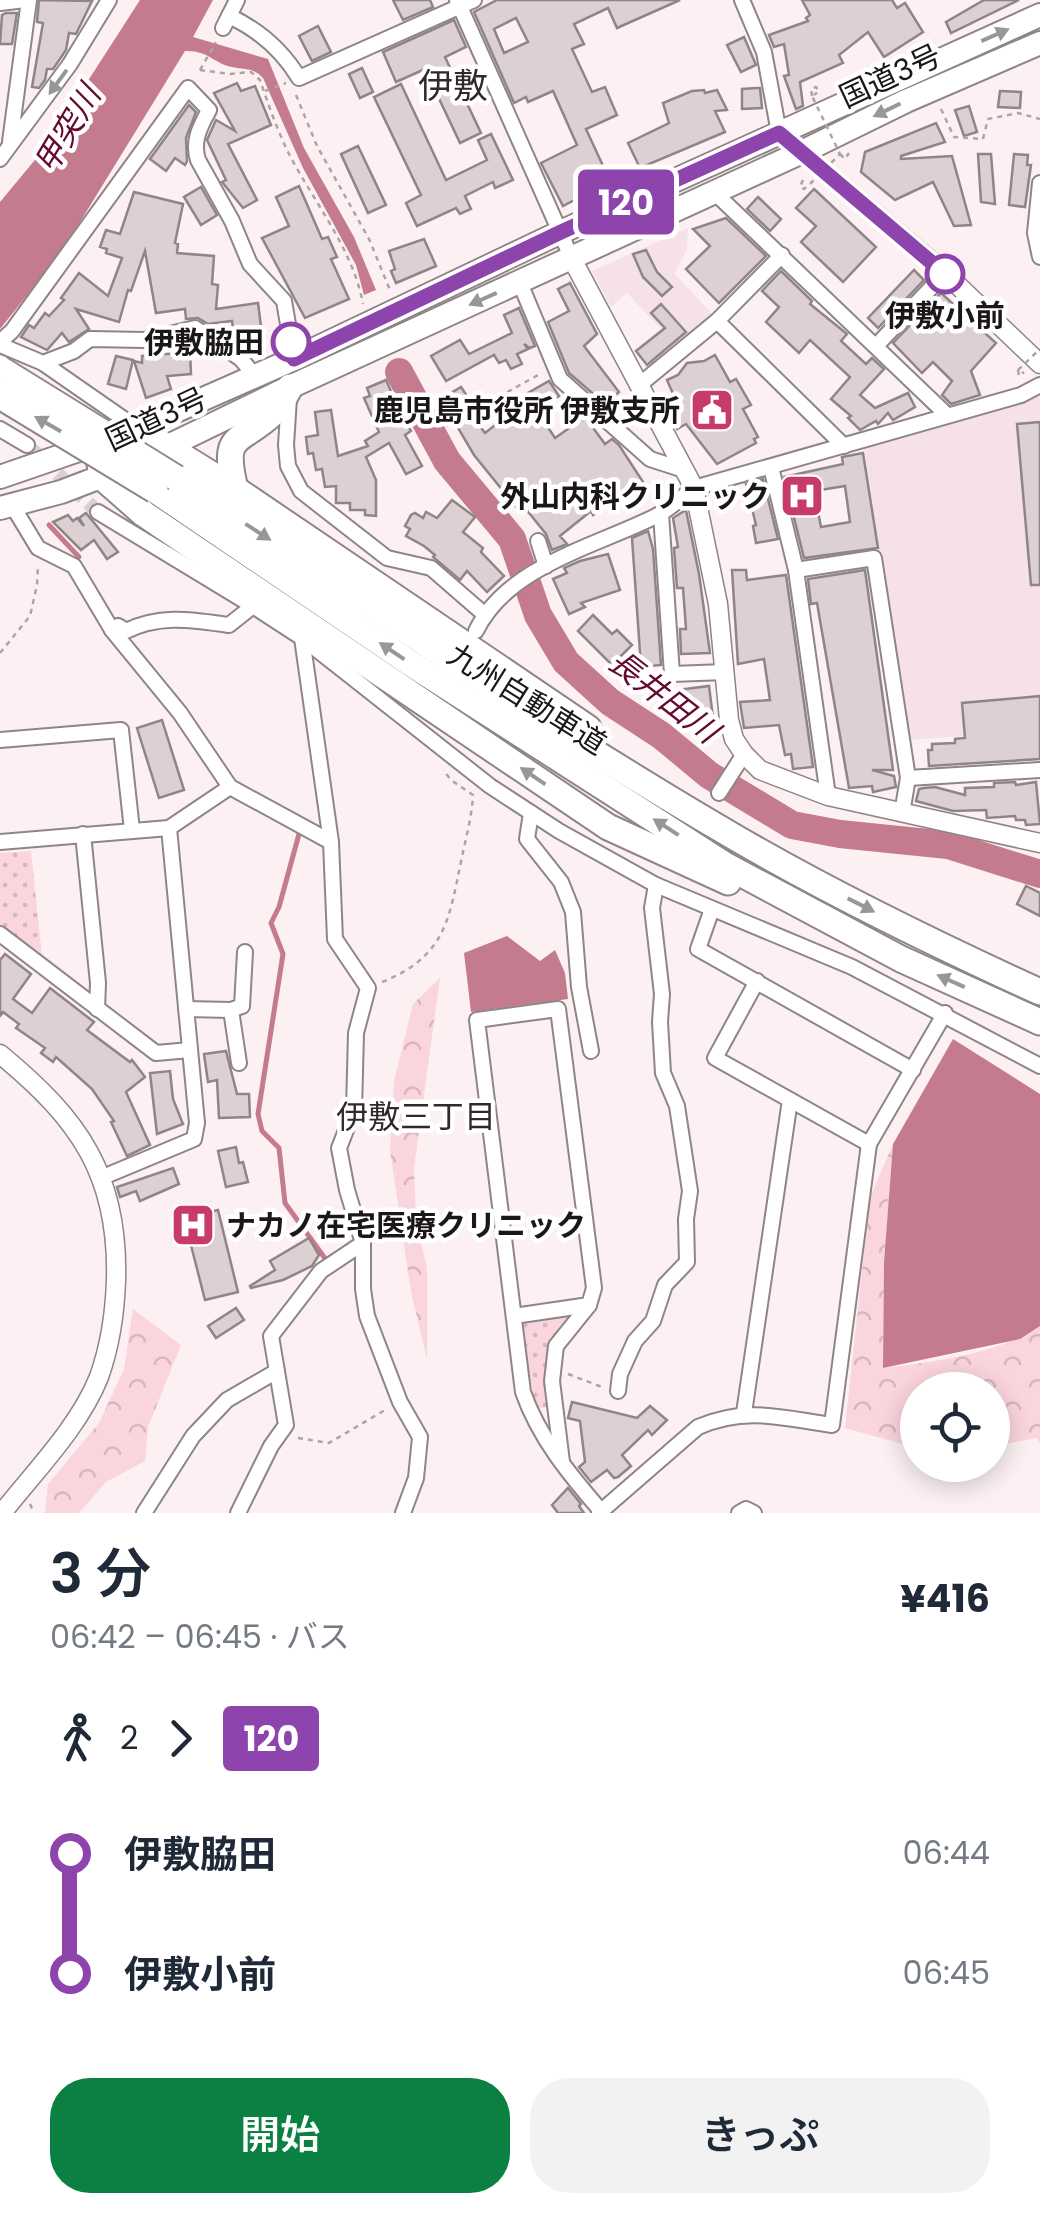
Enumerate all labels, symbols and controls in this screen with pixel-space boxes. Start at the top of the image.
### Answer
one-way arrow [981,27,1010,44]
street label: 国道3号 [832,34,948,118]
district label: 伊敷 [418,61,488,110]
one-way arrow [48,69,68,95]
water label: 甲突川 [23,74,113,182]
one-way arrow [872,101,901,118]
line badge: 120 [568,170,684,234]
text: 120 [598,178,654,227]
marker: 伊敷小前 [926,255,964,293]
one-way arrow [468,291,497,308]
place label: 伊敷小前 [885,294,1005,337]
place label: 伊敷脇田 [144,321,264,364]
marker: 伊敷脇田 [272,323,310,361]
street label: 国道3号 [98,377,214,461]
public building icon: 鹿児島市役所 伊敷支所 [689,387,735,433]
place label: 鹿児島市役所 伊敷支所 [374,389,680,432]
one-way arrow [34,415,63,432]
hospital icon: 外山内科クリニック [779,473,825,519]
place label: 外山内科クリニック [500,475,770,518]
one-way arrow [244,522,272,540]
street label: 九州自動車道 [439,633,615,765]
water label: 長井田川 [600,639,731,755]
one-way arrow [379,642,406,661]
one-way arrow [519,767,546,786]
one-way arrow [652,818,679,836]
one-way arrow [847,897,876,914]
one-way arrow [936,973,965,990]
district label: 伊敷三丁目 [336,1094,496,1139]
hospital icon: ナカノ在宅医療クリニック [170,1202,216,1248]
place label: ナカノ在宅医療クリニック [226,1204,586,1247]
map controls [900,1372,1010,1482]
button: locate [900,1372,1010,1482]
text: 3 分 [50,1535,151,1612]
text: ¥416 [900,1572,990,1625]
text: 06:42 – 06:45 · バス [50,1614,350,1659]
icon: walk [50,1711,105,1766]
icon: forward [153,1711,208,1766]
text: 120 [243,1714,299,1763]
text: 2 [120,1715,138,1760]
text: 伊敷脇田 [124,1828,276,1881]
text: 06:44 [903,1830,990,1875]
text: 伊敷小前 [124,1948,276,2001]
text: 06:45 [903,1950,990,1995]
button: 開始 [50,2078,510,2193]
button: きっぷ [530,2078,990,2193]

